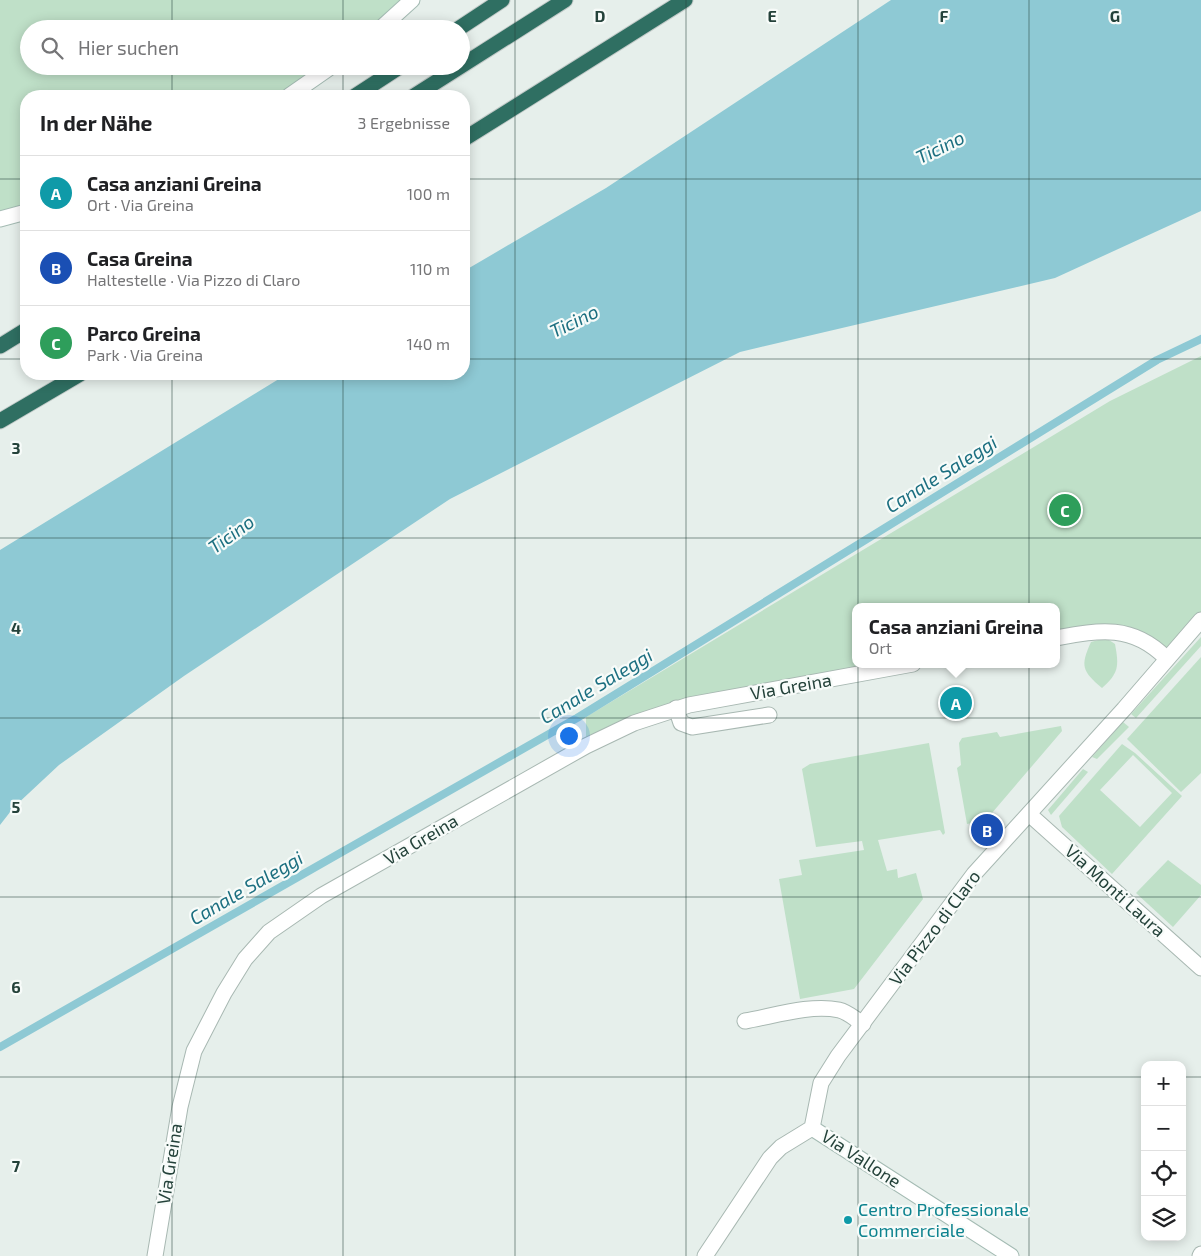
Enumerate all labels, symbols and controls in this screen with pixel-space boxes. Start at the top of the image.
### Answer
text: D [595,6,606,25]
text: E [767,6,777,25]
text: F [940,6,949,25]
text: G [1110,6,1120,25]
search box [20,20,470,75]
icon: search [38,34,66,62]
text: Hier suchen [78,36,179,59]
text: In der Nähe [40,110,152,135]
text: 3 Ergebnisse [358,113,450,132]
water label: Ticino [912,125,968,168]
text: Casa anziani Greina [87,172,262,195]
text: A [51,184,61,203]
text: 100 m [407,184,450,203]
text: Ort · Via Greina [87,195,194,214]
text: Casa Greina [87,247,193,270]
text: B [51,259,61,278]
text: 110 m [410,259,450,278]
text: Haltestelle · Via Pizzo di Claro [87,270,300,289]
water label: Ticino [546,299,602,342]
text: Parco Greina [87,322,201,345]
text: C [51,334,61,353]
text: 140 m [407,334,450,353]
text: Park · Via Greina [87,345,203,364]
water label: Canale Saleggi [881,430,1001,517]
text: 3 [11,438,21,457]
pin: C [1049,491,1081,529]
water label: Ticino [203,509,258,558]
popup [852,603,1060,668]
text: Casa anziani Greina [869,615,1043,638]
text: 4 [11,618,21,637]
text: Ort [869,638,892,657]
water label: Canale Saleggi [535,643,656,728]
street label: Via Greina [748,668,833,704]
pin: A [940,684,972,722]
your location [556,723,582,749]
text: 5 [12,797,21,816]
street label: Via Greina [379,809,462,869]
pin: B [971,811,1003,849]
street label: Via Monti Laura [1061,839,1170,941]
water label: Canale Saleggi [185,846,307,929]
street label: Via Pizzo di Claro [884,865,985,989]
text: 6 [11,977,21,996]
map controls [1141,1061,1186,1241]
button: + [1141,1061,1186,1106]
button: − [1141,1106,1186,1151]
street label: Via Greina [152,1122,186,1206]
street label: Via Vallone [818,1124,905,1192]
button: locate [1141,1151,1186,1196]
text: 7 [12,1156,21,1175]
button: layers [1141,1196,1186,1241]
place label: Centro Professionale Commerciale [858,1198,1029,1241]
marker: Centro Professionale Commerciale [842,1214,854,1226]

